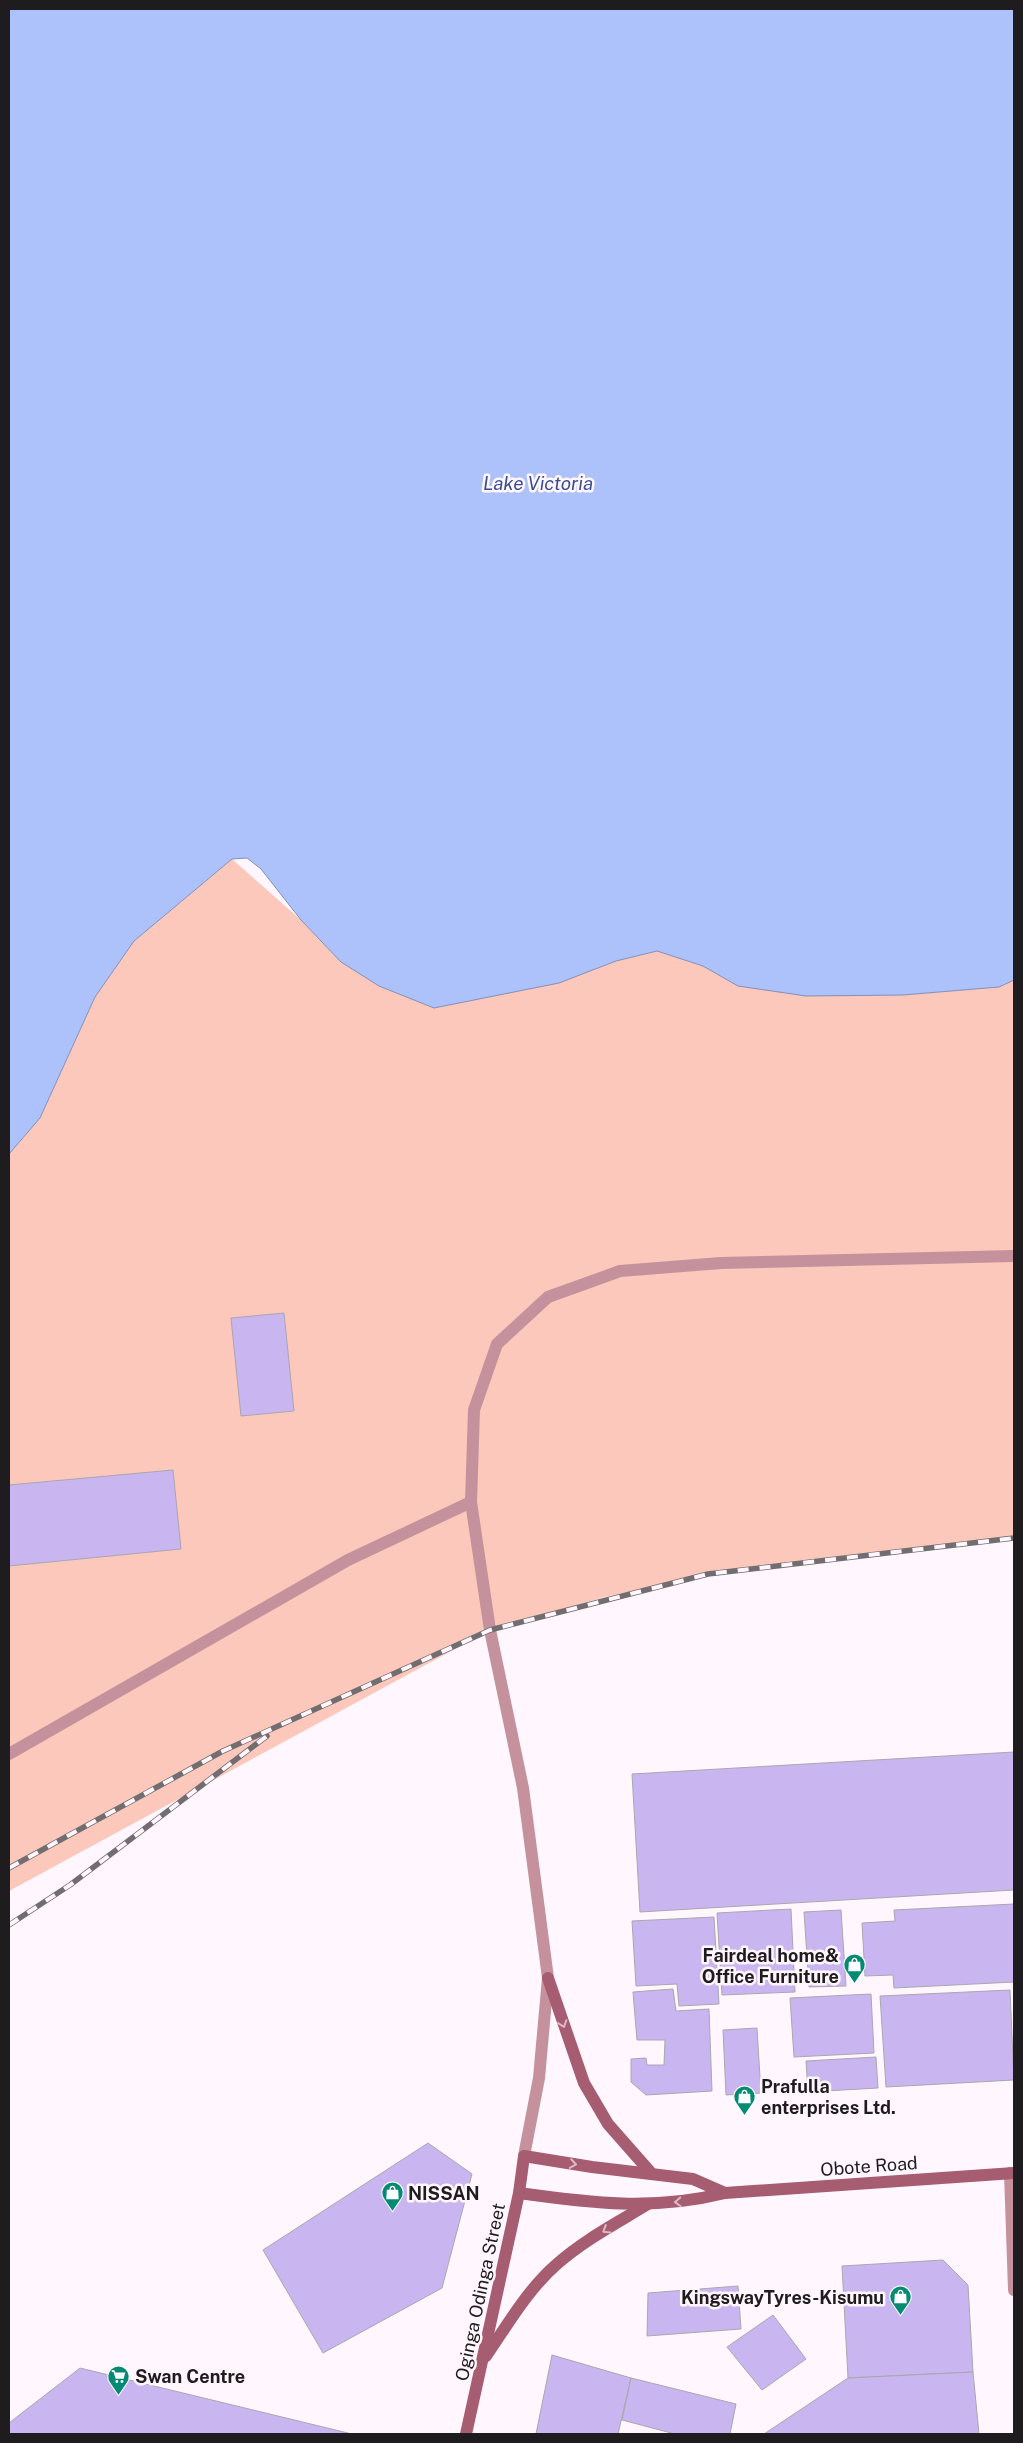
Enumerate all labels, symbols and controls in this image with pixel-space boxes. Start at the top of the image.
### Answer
water label: Lake Victoria [483,472,593,494]
place label: Fairdeal home& Office Furniture [702,1945,839,1987]
shop icon: Fairdeal home& Office Furniture [843,1953,867,1984]
one-way arrow [558,2019,568,2028]
place label: Prafulla enterprises Ltd. [761,2076,896,2118]
shop icon: Prafulla enterprises Ltd. [733,2084,757,2115]
street label: Obote Road [820,2152,918,2180]
one-way arrow [568,2158,577,2168]
shop icon: NISSAN [380,2181,404,2212]
place label: NISSAN [408,2183,480,2204]
one-way arrow [673,2197,681,2208]
street label: Oginga Odinga Street [451,2201,509,2383]
one-way arrow [603,2223,612,2233]
shop icon: KingswayTyres-Kisumu [888,2285,912,2316]
place label: KingswayTyres-Kisumu [681,2287,884,2308]
supermarket icon: Swan Centre [107,2364,131,2395]
place label: Swan Centre [135,2366,245,2387]

